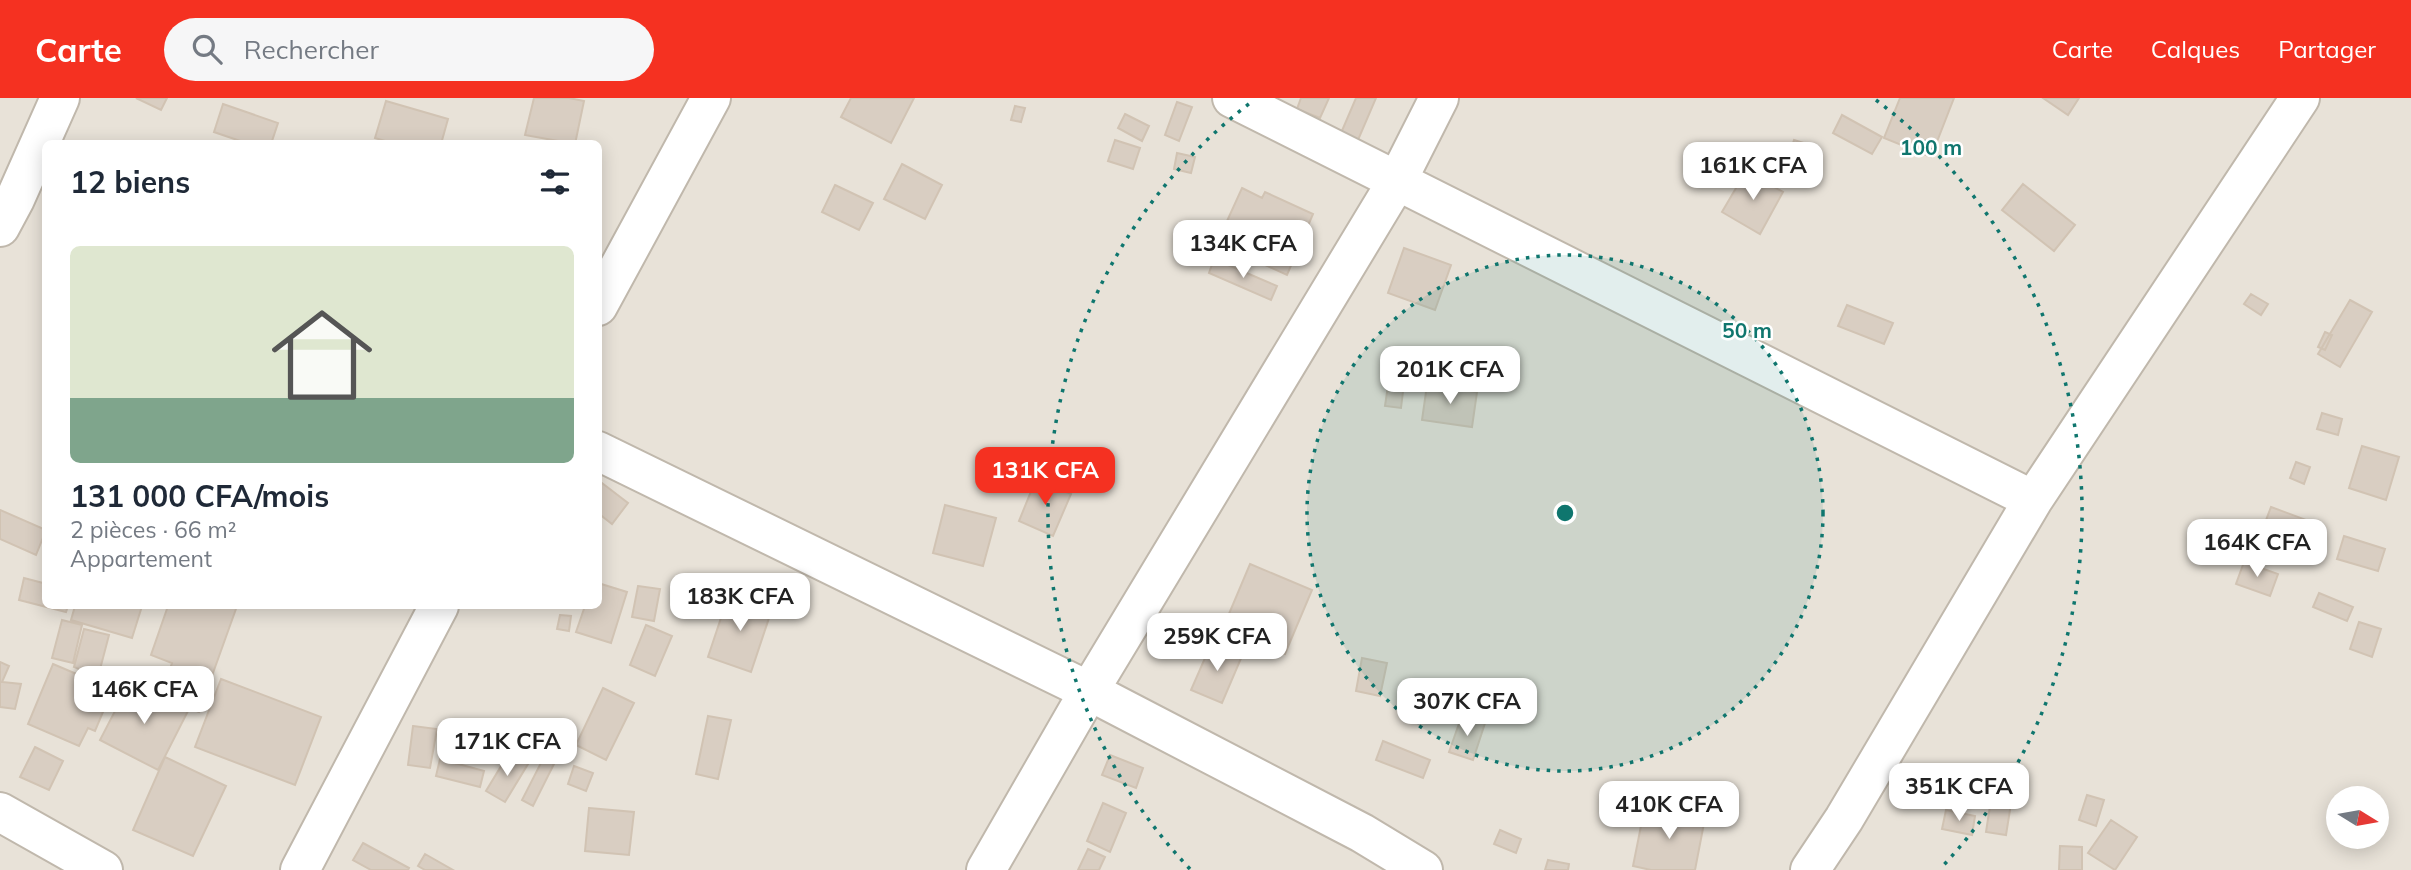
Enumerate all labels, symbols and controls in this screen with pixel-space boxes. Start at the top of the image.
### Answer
search box [164,18,654,81]
text: Carte [35,29,122,70]
icon: search [188,30,226,68]
text: Rechercher [244,33,379,66]
text: Carte [2052,34,2113,64]
text: Calques [2151,34,2240,64]
text: Partager [2278,34,2376,64]
text: 100 m [1900,134,1962,160]
pin: 161K CFA [1681,142,1825,202]
text: 161K CFA [1699,150,1807,179]
text: 12 biens [70,163,190,201]
icon: filters [536,163,574,201]
pin: 134K CFA [1171,220,1315,280]
text: 134K CFA [1189,228,1297,257]
icon: home [259,292,385,418]
text: 50 m [1722,317,1772,343]
pin: 201K CFA [1378,346,1522,406]
text: 201K CFA [1396,354,1504,383]
pin: 131K CFA [973,448,1117,507]
text: 131K CFA [991,455,1099,484]
text: 131 000 CFA/mois [70,477,329,515]
centre of rings [1553,501,1577,525]
text: 2 pièces · 66 m² [70,515,237,544]
pin: 164K CFA [2185,519,2329,579]
text: 164K CFA [2203,527,2311,556]
text: Appartement [70,544,212,573]
pin: 183K CFA [668,574,812,633]
text: 183K CFA [686,581,794,610]
pin: 259K CFA [1145,614,1289,673]
text: 259K CFA [1163,621,1271,650]
pin: 146K CFA [72,666,216,726]
text: 146K CFA [90,674,198,703]
pin: 307K CFA [1395,678,1539,738]
text: 307K CFA [1413,686,1521,715]
pin: 171K CFA [435,718,579,778]
text: 171K CFA [453,726,561,755]
pin: 351K CFA [1887,764,2031,823]
text: 351K CFA [1905,771,2013,800]
pin: 410K CFA [1597,782,1741,841]
north arrow [2326,786,2389,849]
map controls [2326,786,2389,849]
text: 410K CFA [1615,789,1723,818]

